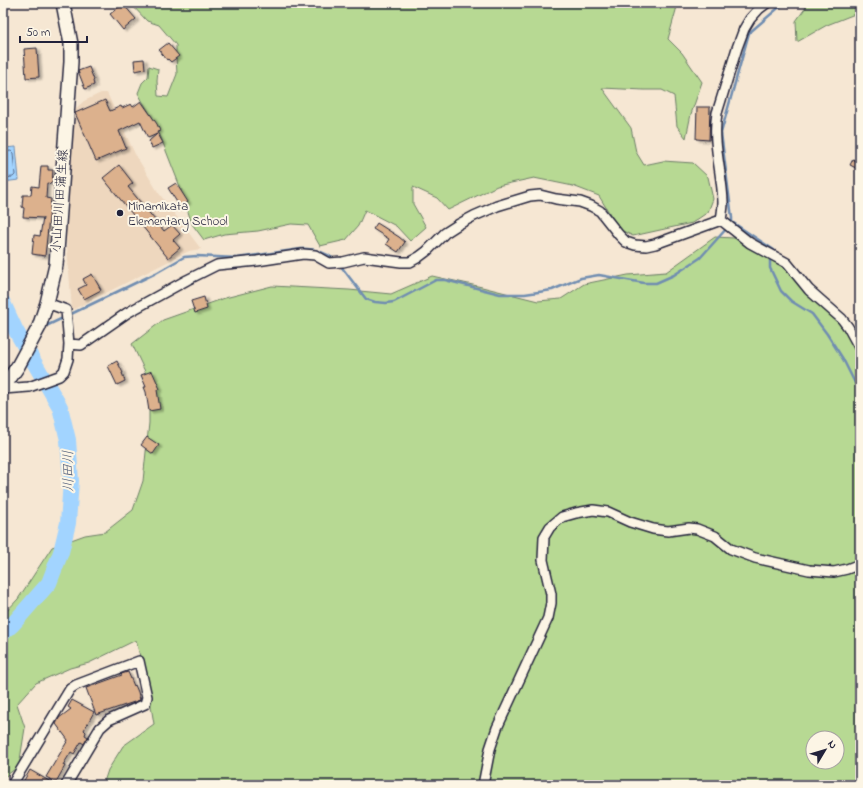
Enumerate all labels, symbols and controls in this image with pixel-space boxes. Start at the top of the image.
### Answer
scale bar [20,18,87,44]
text: 50 m [26,24,50,42]
street label: 小山田川田蒲生線 [47,147,73,254]
place label: Minamikata Elementary School [128,197,228,232]
marker: Minamikata Elementary School [115,208,125,218]
water label: 川田川 [58,450,80,492]
north arrow [805,730,845,770]
text: N [823,737,841,752]

